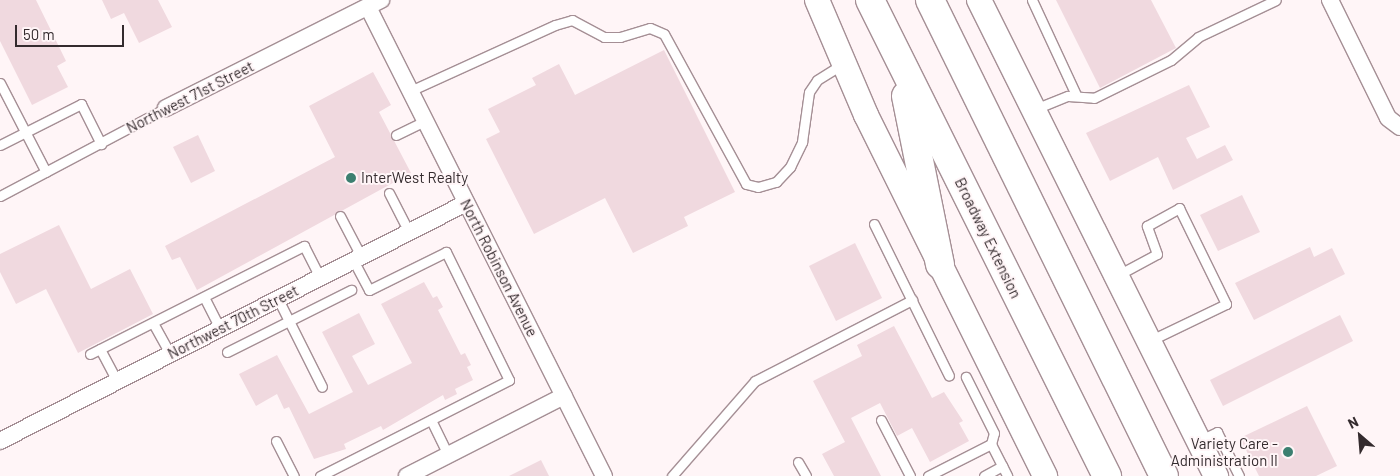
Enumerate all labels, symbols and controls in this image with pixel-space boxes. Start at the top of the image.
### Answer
scale bar [18,15,126,47]
text: 50 m [23,25,55,43]
street label: Northwest 71st Street [123,57,257,137]
place label: InterWest Realty [361,169,468,187]
marker: InterWest Realty [345,172,357,184]
street label: Broadway Extension [951,175,1025,301]
street label: North Robinson Avenue [456,196,542,340]
street label: Northwest 70th Street [165,281,301,363]
north arrow [1335,411,1385,461]
text: N [1345,413,1361,432]
place label: Variety Care - Administration II [1171,434,1278,469]
marker: Variety Care - Administration II [1282,446,1294,458]

